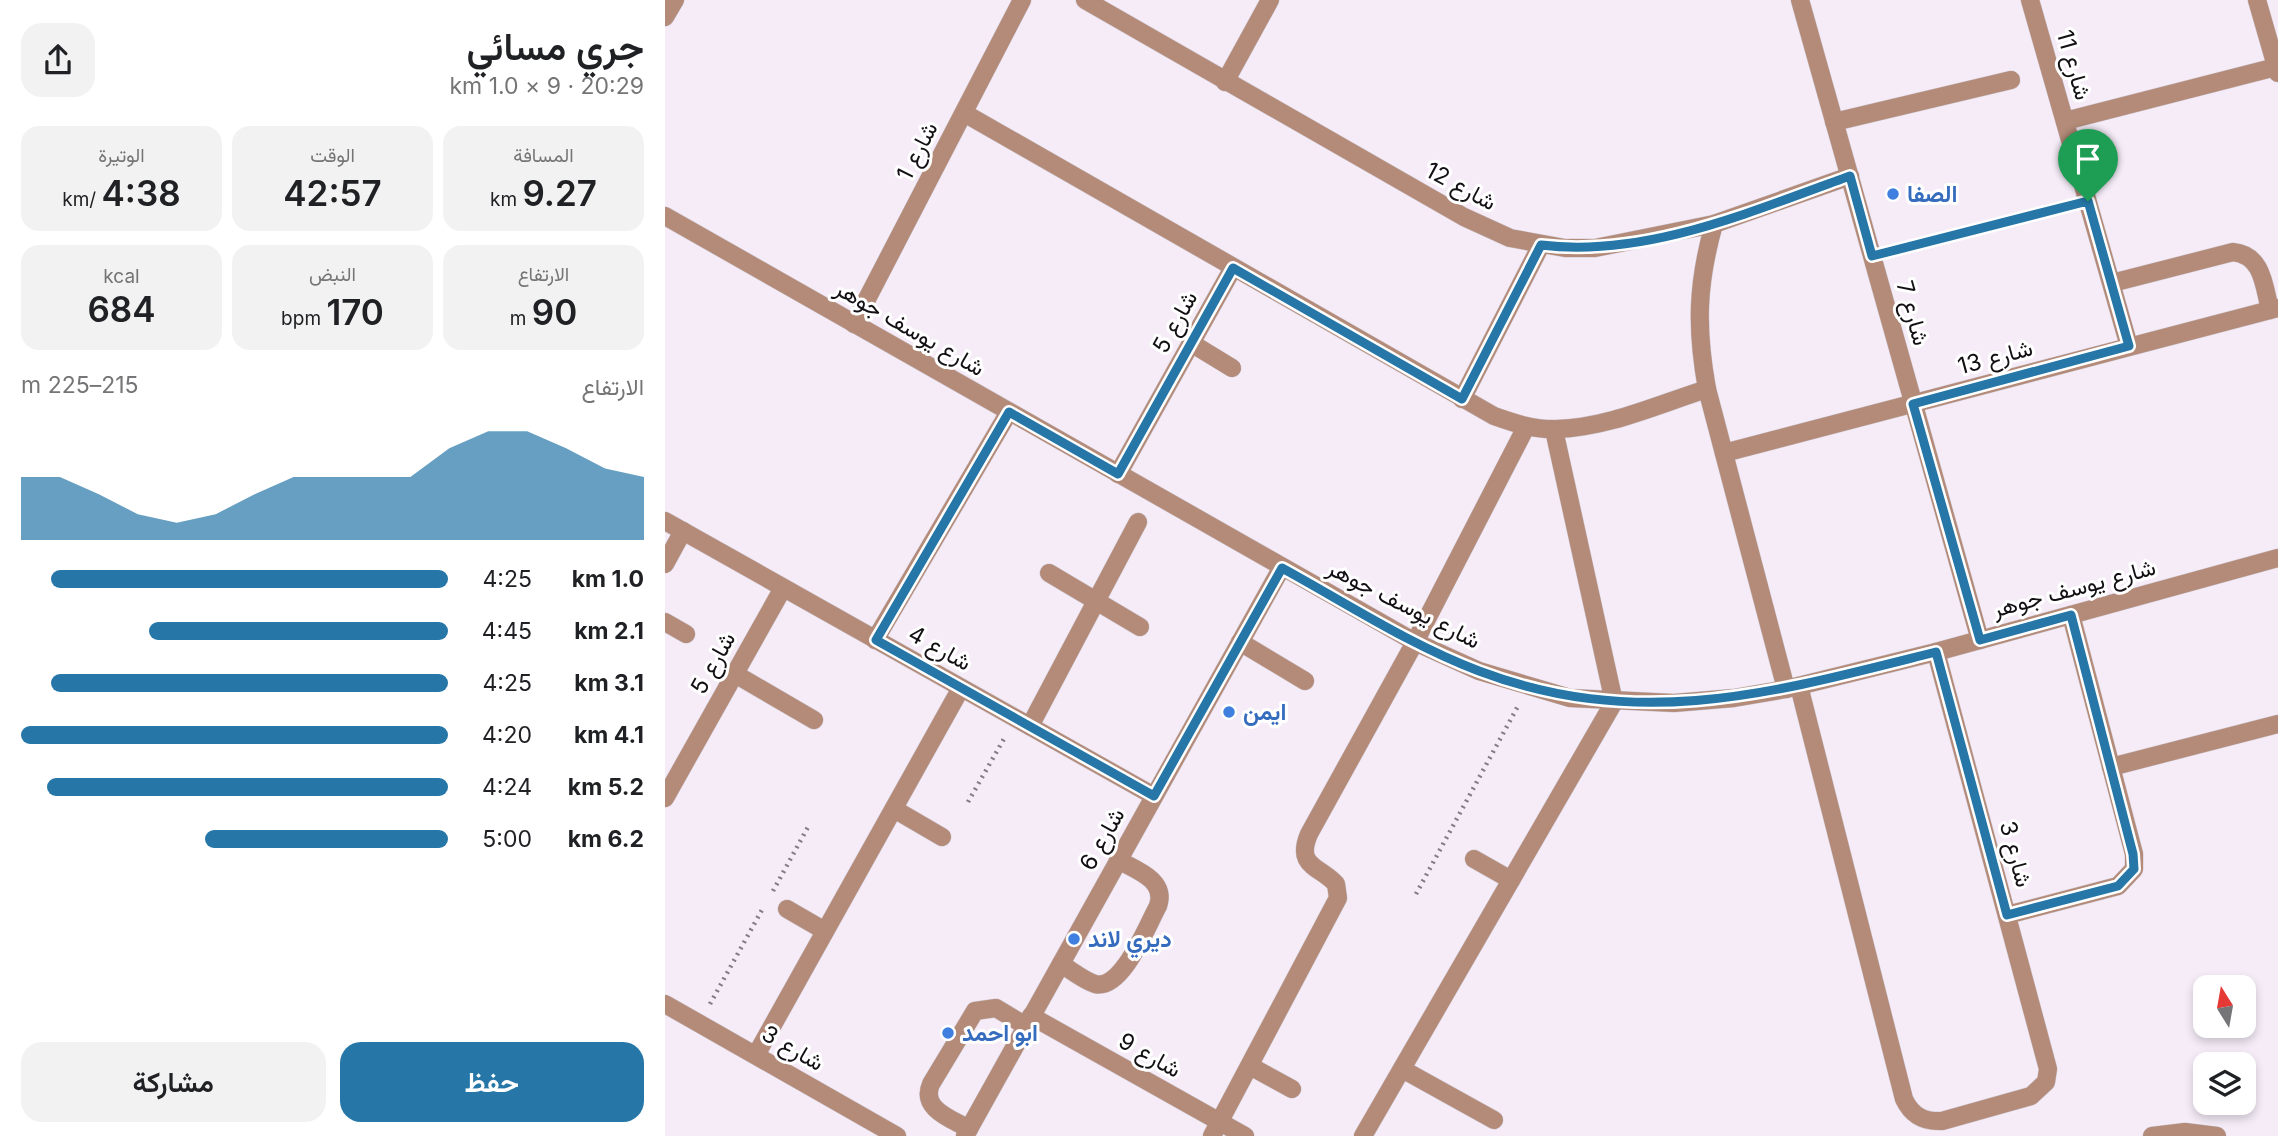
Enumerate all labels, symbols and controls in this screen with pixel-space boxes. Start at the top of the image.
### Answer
button: share [21,23,95,97]
text: جري مسائي [467,23,644,69]
street label: شارع 11 [2049,27,2097,104]
text: 20:29 · 9 × 1.0 km [449,72,644,100]
street label: شارع 1 [890,117,945,186]
pin [2058,129,2118,201]
icon: arrive [2069,140,2107,178]
text: الوتيرة [98,144,145,167]
text: الوقت [310,144,355,167]
text: المسافة [513,144,574,167]
street label: شارع 12 [1420,156,1501,218]
text: 4:38 [102,172,181,214]
text: 42:57 [283,172,382,214]
text: 9.27 [522,172,597,214]
place label: الصفا [1907,180,1957,208]
marker: الصفا [1885,186,1901,202]
text: /km [62,188,102,211]
text: km [490,188,522,211]
text: النبض [309,263,356,286]
text: الارتفاع [518,263,569,286]
text: kcal [103,265,140,288]
street label: شارع يوسف جوهر [828,273,990,384]
street label: شارع 7 [1889,278,1936,349]
street label: شارع 5 [1147,286,1205,359]
text: 684 [87,288,156,330]
text: 170 [326,291,384,333]
text: 90 [532,291,577,333]
text: bpm [281,307,326,330]
text: m [510,307,532,330]
street label: شارع 13 [1955,334,2036,382]
text: 215–225 m [21,371,139,399]
text: الارتفاع [582,373,644,401]
street label: شارع يوسف جوهر [1321,553,1485,656]
street label: شارع يوسف جوهر [1988,553,2159,625]
text: 4:25 [483,565,532,593]
text: 1.0 km [572,565,644,593]
text: 4:45 [482,617,532,645]
text: 2.1 km [574,617,644,645]
street label: شارع 4 [903,619,976,678]
street label: شارع 5 [685,627,743,700]
text: 4:25 [483,669,532,697]
text: 3.1 km [574,669,644,697]
place label: ايمن [1243,698,1286,726]
marker: ايمن [1221,704,1237,720]
text: 4:20 [482,721,532,749]
text: 4.1 km [574,721,644,749]
text: 4:24 [482,773,532,801]
text: 5.2 km [568,773,644,801]
street label: شارع 6 [1074,803,1132,876]
street label: شارع 3 [1992,818,2038,890]
text: 5:00 [482,825,532,853]
text: 6.2 km [568,825,644,853]
place label: ديري لاند [1088,925,1172,958]
marker: ديري لاند [1066,931,1082,947]
north arrow [2193,975,2256,1038]
map controls [2193,975,2256,1115]
street label: شارع 3 [756,1019,829,1079]
place label: ابو احمد [962,1019,1038,1048]
marker: ابو احمد [940,1025,956,1041]
street label: شارع 9 [1113,1027,1186,1085]
button: مشاركة [21,1042,326,1122]
button: حفظ [340,1042,644,1122]
button: layers [2193,1052,2256,1115]

